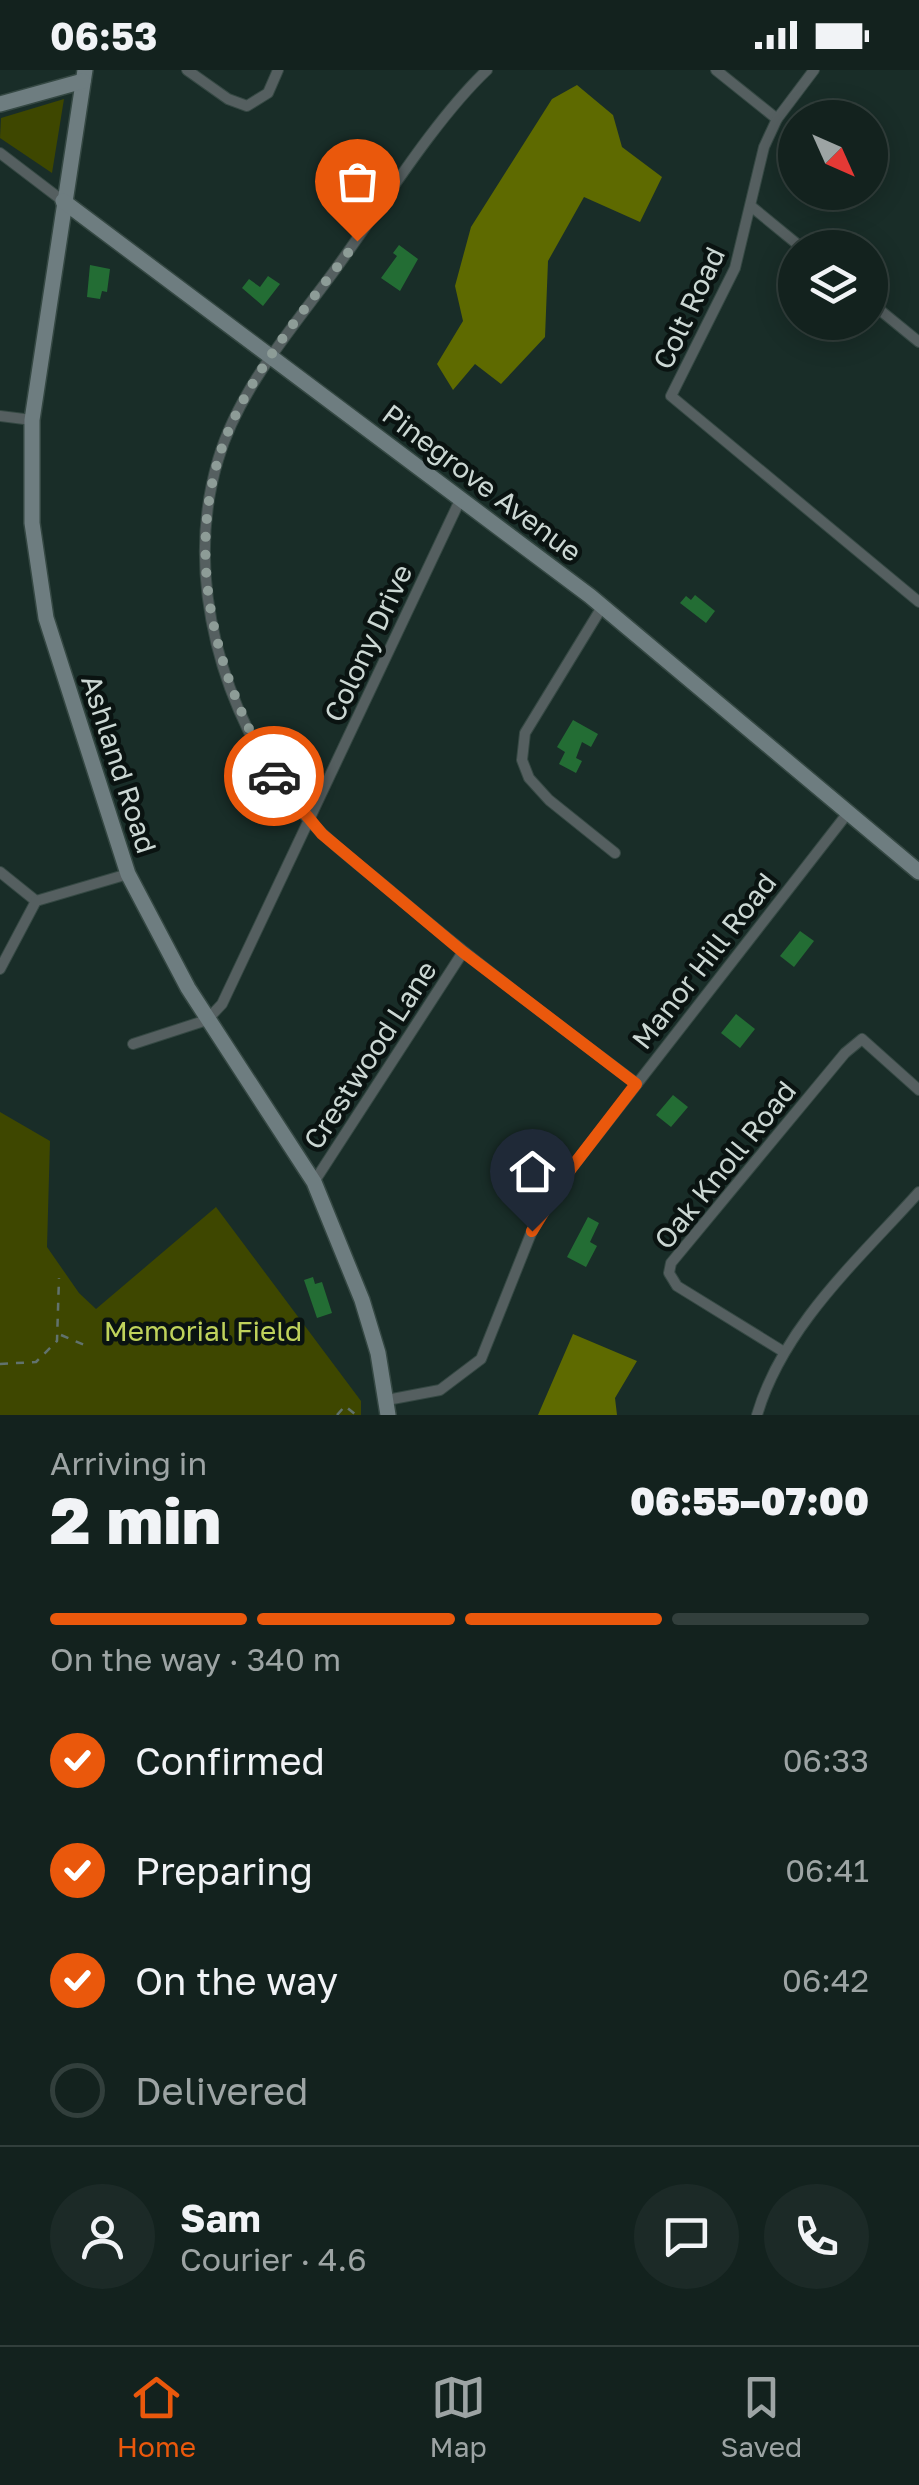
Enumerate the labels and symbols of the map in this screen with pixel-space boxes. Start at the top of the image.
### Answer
north arrow [778,100,888,210]
pin [315,139,400,242]
street label: Colt Road [646,241,731,374]
street label: Pinegrove Avenue [376,397,588,568]
street label: Colony Drive [317,559,418,727]
street label: Ashland Road [75,671,164,857]
courier [224,726,324,826]
street label: Manor Hill Road [625,866,783,1055]
street label: Crestwood Lane [296,954,443,1155]
street label: Oak Knoll Road [647,1074,802,1255]
pin [490,1129,575,1232]
park label: Memorial Field [104,1314,302,1347]

